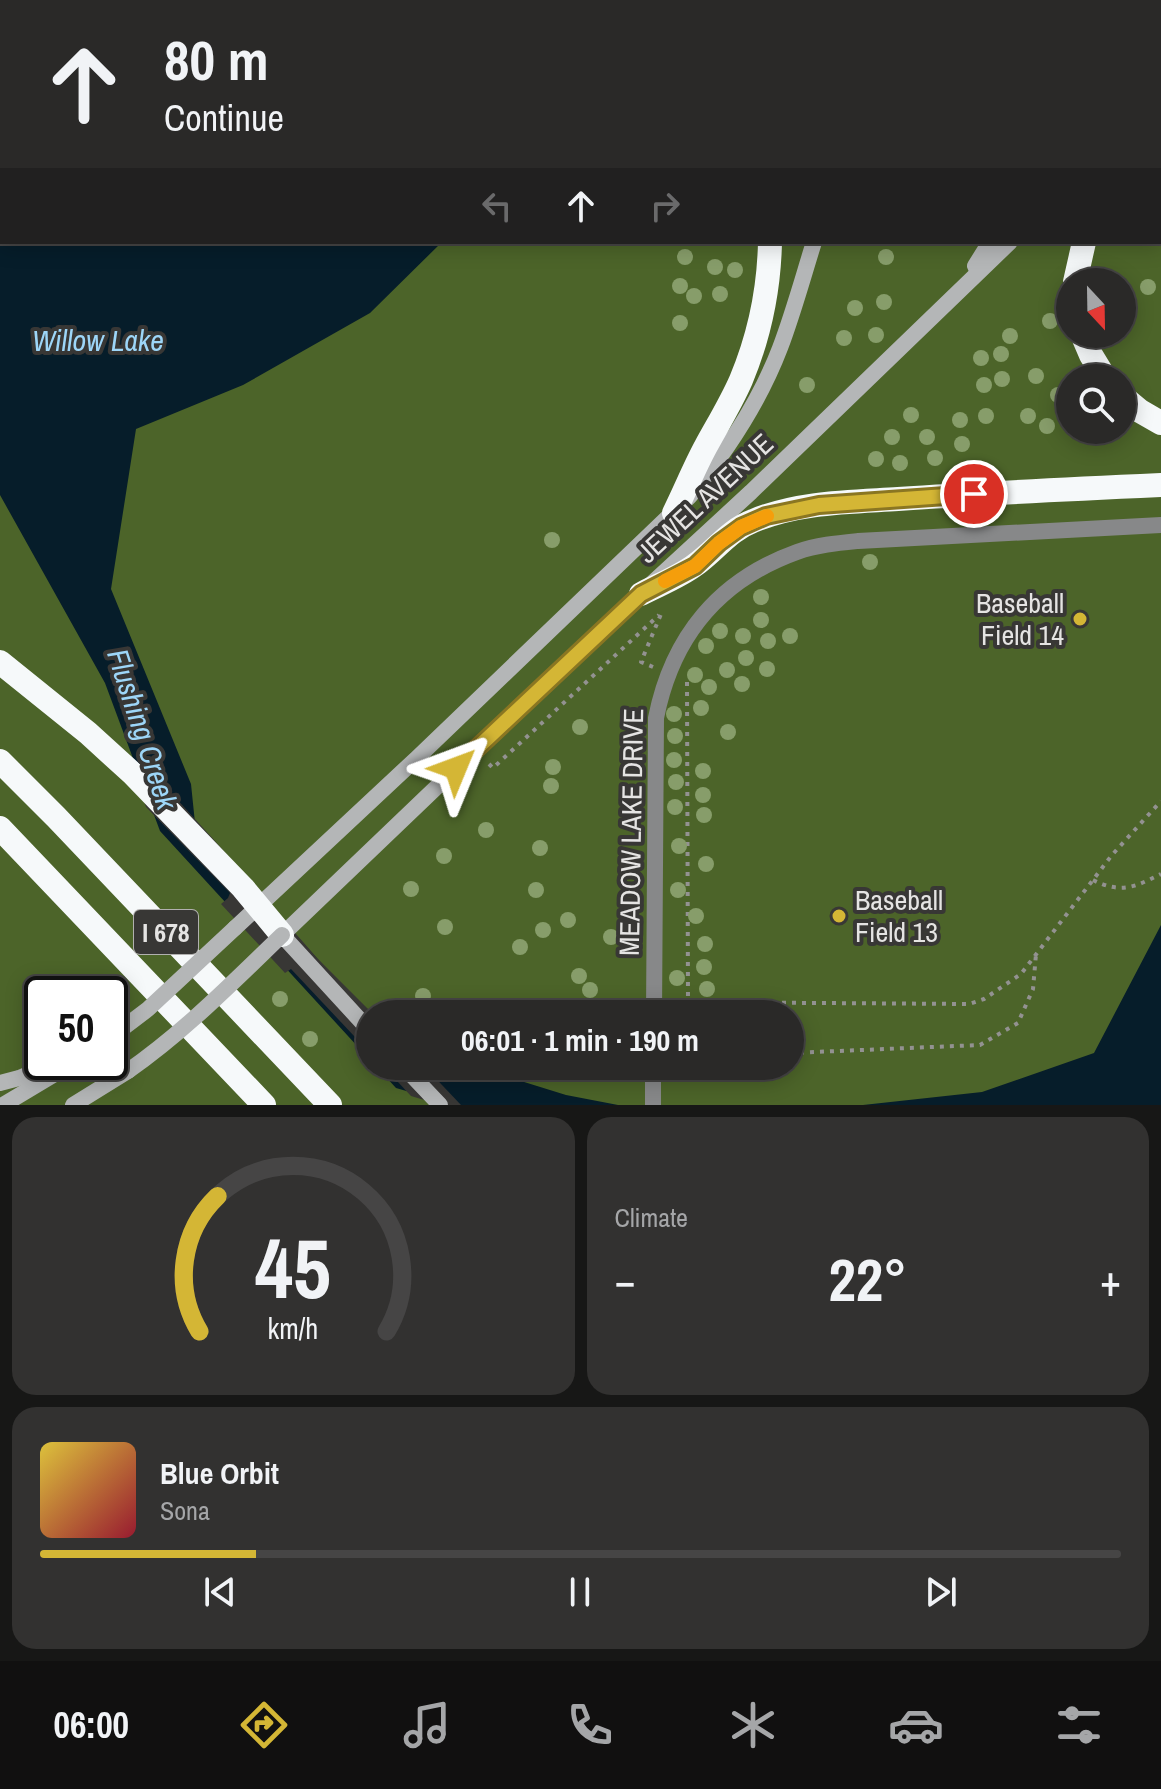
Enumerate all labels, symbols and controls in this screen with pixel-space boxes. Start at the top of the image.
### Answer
text: 80 m [164,22,269,97]
icon: ahead [32,32,136,136]
text: Continue [164,94,284,142]
icon: left [475,184,519,228]
icon: ahead [559,184,603,228]
icon: right [643,184,687,228]
north arrow [1056,268,1136,348]
map controls [1056,268,1136,444]
water label: Willow Lake [32,320,164,360]
button: search [1056,364,1136,444]
street label: JEWEL AVENUE [629,425,781,571]
pin [940,460,1008,528]
icon: arrive [952,472,996,516]
place label: Baseball Field 14 [976,584,1064,654]
marker: Baseball Field 14 [1071,610,1089,628]
water label: Flushing Creek [98,643,188,816]
street label: MEADOW LAKE DRIVE [610,708,652,956]
position arrow [414,726,498,810]
place label: Baseball Field 13 [855,881,943,951]
marker: Baseball Field 13 [830,907,848,925]
road number: I 678 [134,910,198,954]
speed limit sign: 50 [24,976,128,1080]
text: 06:01 · 1 min · 190 m [461,1020,699,1060]
text: Climate [615,1200,688,1235]
text: 45 [255,1212,331,1324]
text: 22° [828,1239,907,1320]
text: − [615,1250,636,1310]
text: + [1100,1250,1121,1310]
text: km/h [268,1309,319,1348]
text: Blue Orbit [160,1453,279,1493]
text: Sona [160,1493,210,1528]
icon: previous [198,1570,242,1614]
icon: pause [558,1570,602,1614]
icon: next [919,1570,963,1614]
icon: directions [236,1697,292,1753]
icon: music [399,1697,455,1753]
icon: phone [562,1697,618,1753]
icon: climate [725,1697,781,1753]
icon: car [888,1697,944,1753]
icon: filters [1051,1697,1107,1753]
text: 06:00 [54,1701,129,1749]

